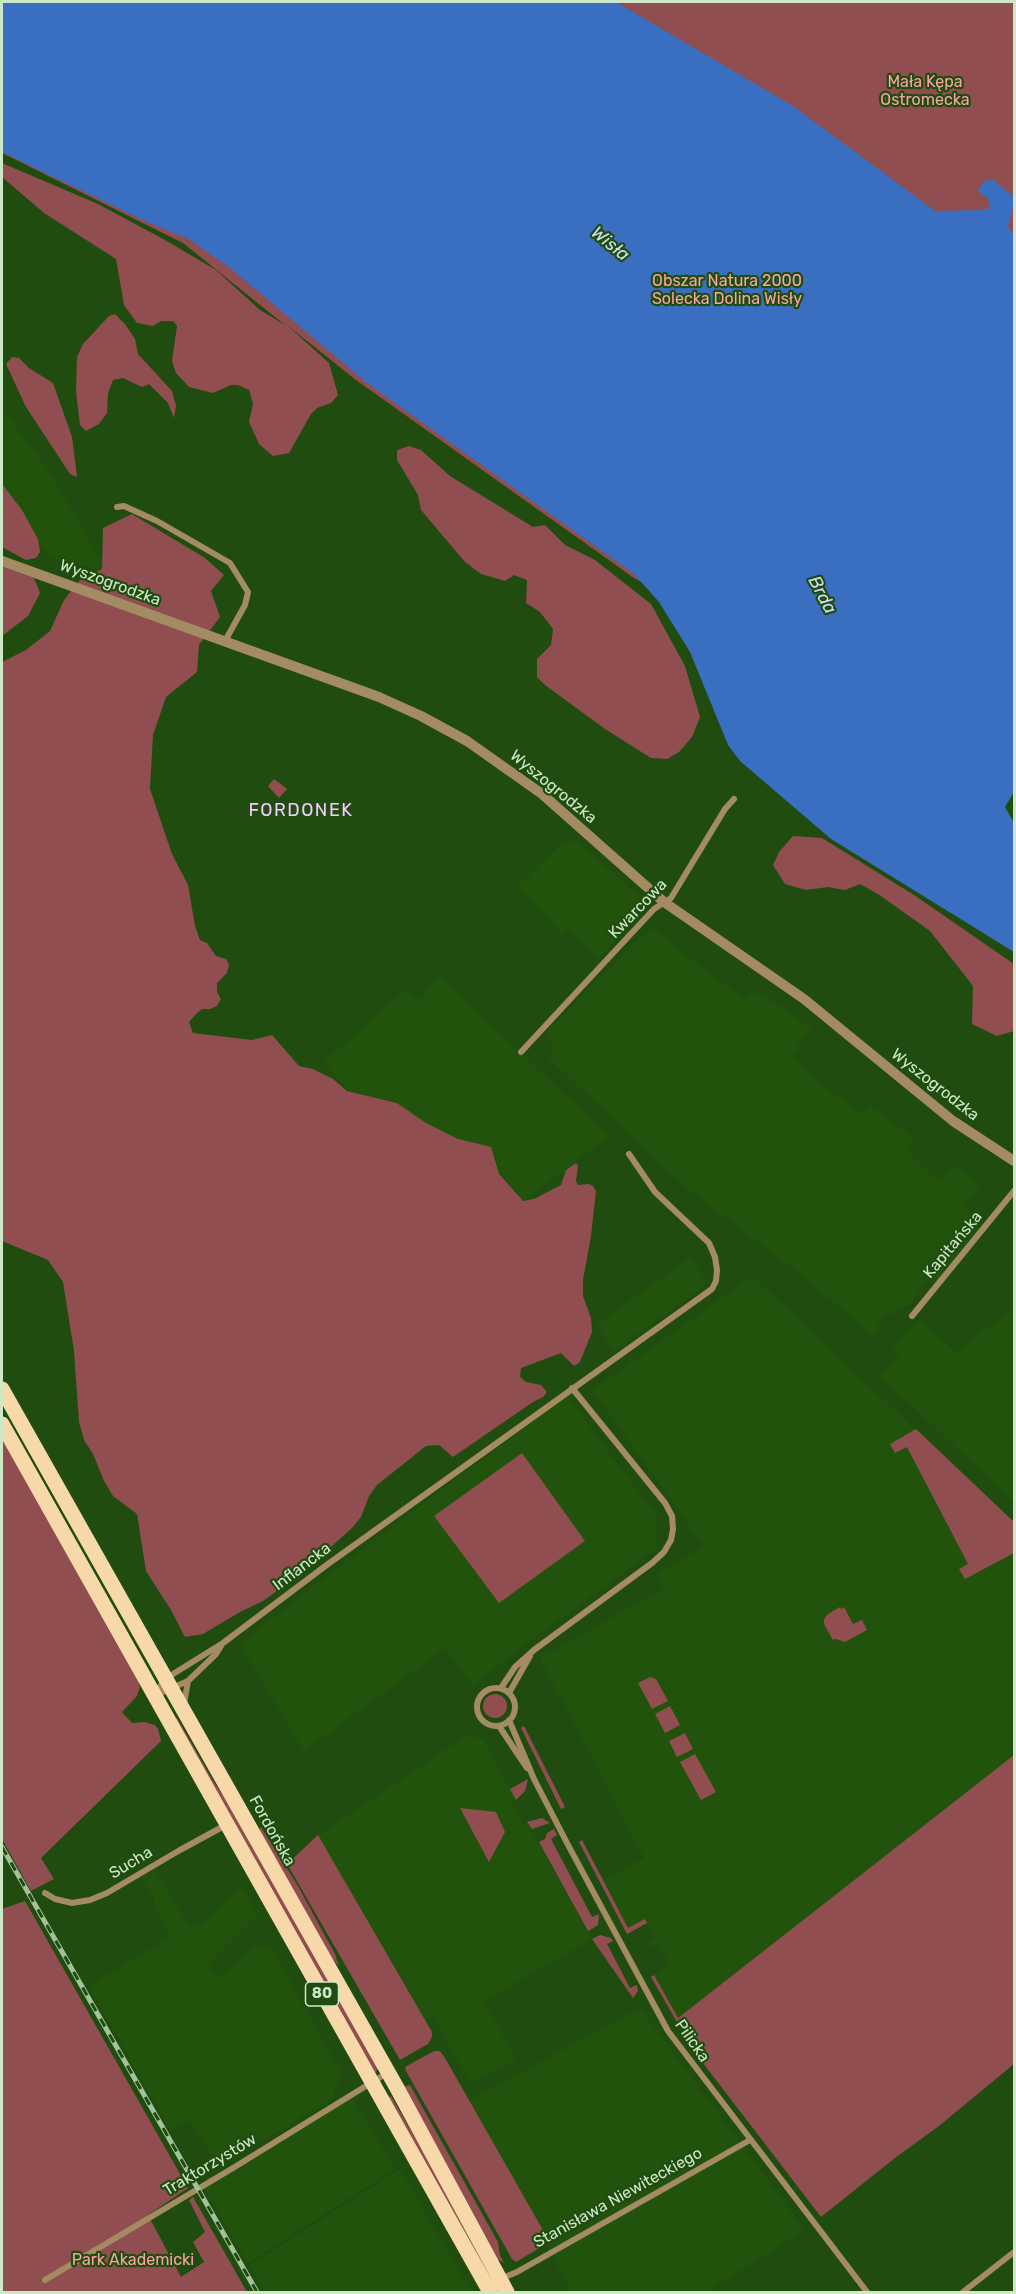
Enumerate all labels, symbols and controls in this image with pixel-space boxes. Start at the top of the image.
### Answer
park label: Mała Kępa Ostromecka [880,72,970,110]
water label: Wisła [586,222,634,266]
park label: Obszar Natura 2000 Solecka Dolina Wisły [652,271,802,309]
street label: Wyszogrodzka [57,556,163,610]
water label: Brda [803,572,841,618]
street label: Wyszogrodzka [506,746,600,828]
district label: FORDONEK [248,800,354,822]
street label: Kwarcowa [605,875,671,943]
street label: Wyszogrodzka [887,1045,983,1125]
street label: Kapitańska [919,1208,987,1282]
street label: Inflancka [269,1539,335,1595]
street label: Fordońska [245,1792,299,1870]
street label: Sucha [106,1843,156,1883]
road number: 80 [306,1982,338,2006]
street label: Pilicka [670,2016,714,2066]
street label: Traktorzystów [160,2130,260,2200]
street label: Stanisława Niewiteckiego [530,2144,706,2252]
park label: Park Akademicki [72,2250,194,2270]

